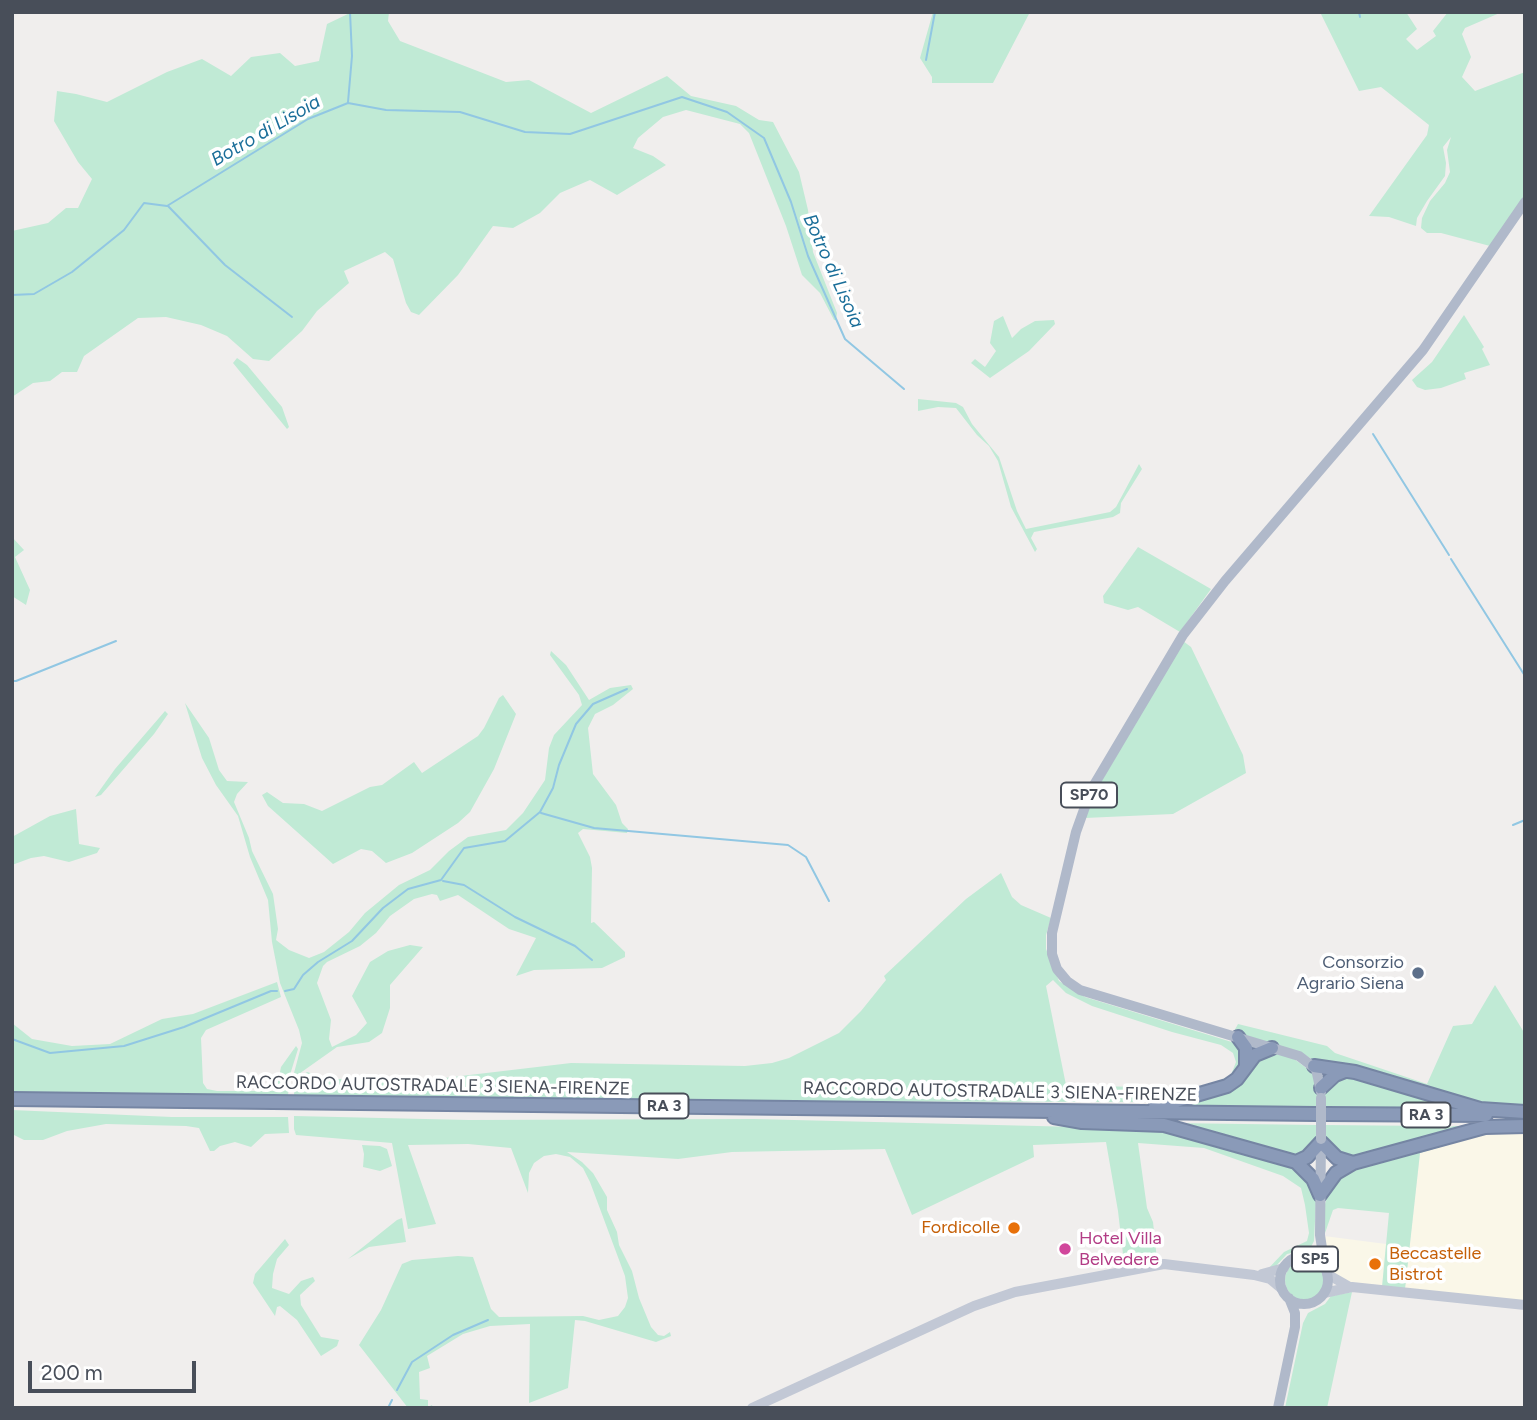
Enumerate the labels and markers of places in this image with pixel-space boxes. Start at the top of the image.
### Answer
place label: Consorzio Agrario Siena [1297,952,1404,995]
marker: Consorzio Agrario Siena [1410,965,1426,981]
place label: Fordicolle [921,1217,1000,1239]
marker: Fordicolle [1006,1220,1022,1236]
place label: Hotel Villa Belvedere [1079,1228,1162,1270]
marker: Hotel Villa Belvedere [1057,1241,1073,1257]
place label: Beccastelle Bistrot [1389,1243,1481,1286]
marker: Beccastelle Bistrot [1367,1256,1383,1272]

